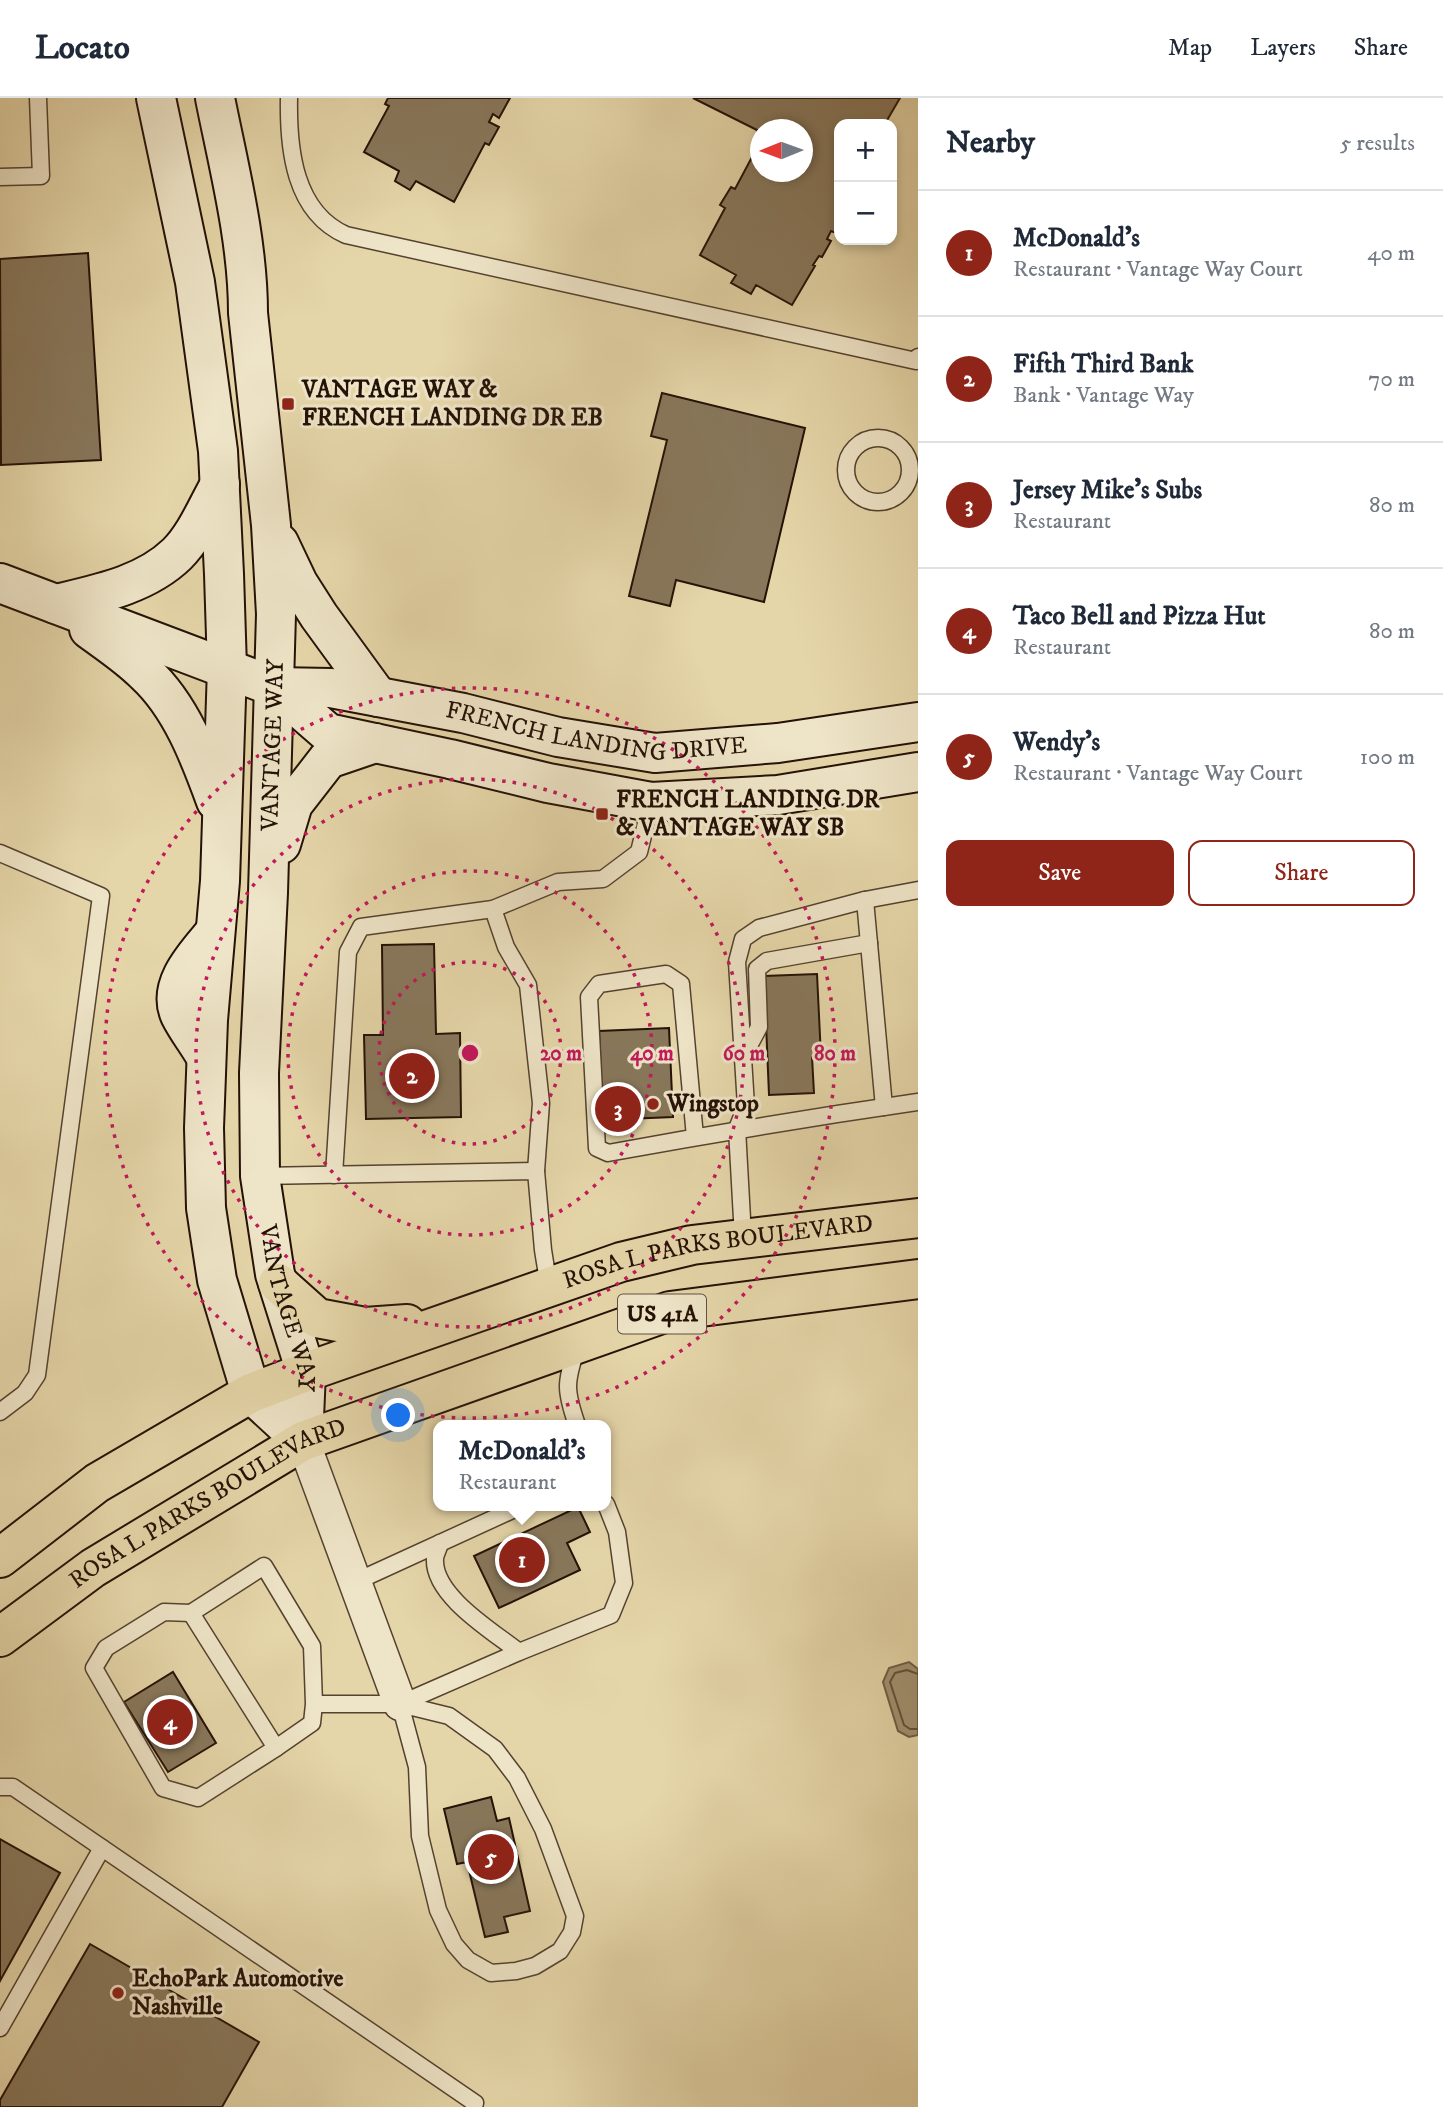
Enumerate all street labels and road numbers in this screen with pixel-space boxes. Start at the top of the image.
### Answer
street label: VANTAGE WAY [255,658,291,832]
street label: FRENCH LANDING DRIVE [443,695,748,768]
street label: ROSA L PARKS BOULEVARD [559,1208,875,1296]
street label: VANTAGE WAY [252,1222,322,1393]
road number: US 41A [618,1294,706,1334]
street label: ROSA L PARKS BOULEVARD [63,1412,350,1595]

